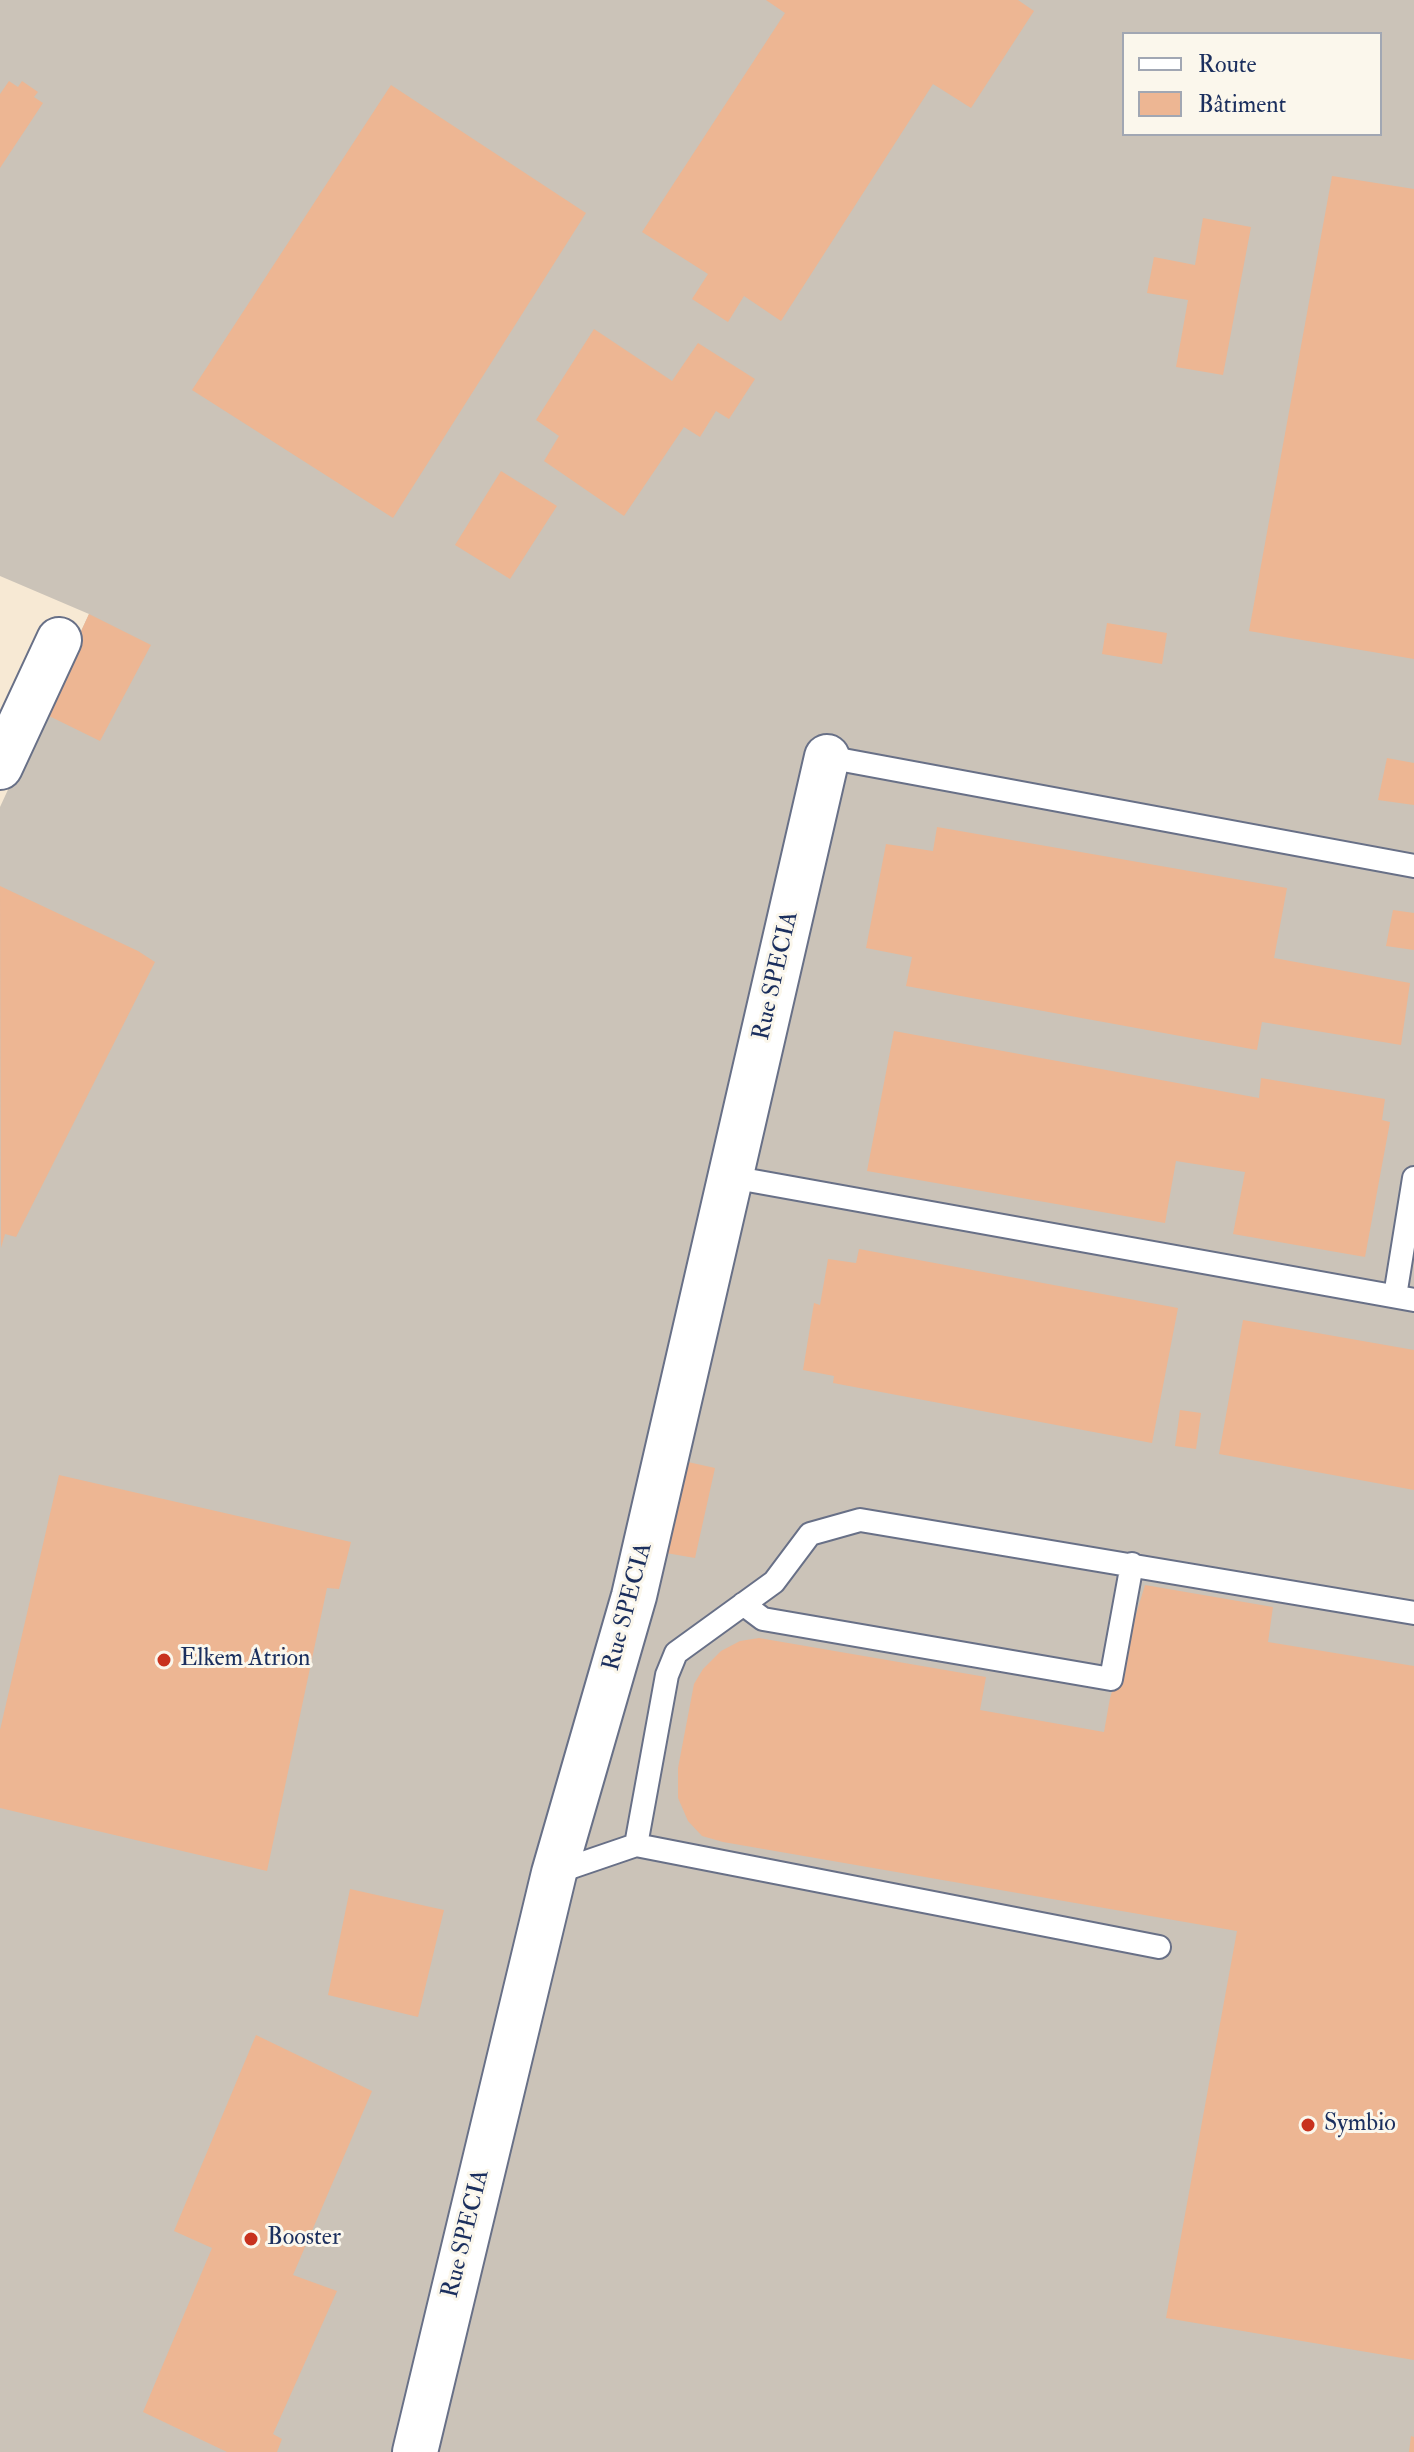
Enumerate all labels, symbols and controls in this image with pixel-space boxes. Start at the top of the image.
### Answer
legend [1122,32,1382,136]
text: Route [1198,49,1257,80]
text: Bâtiment [1198,89,1286,120]
street label: Rue SPECIA [748,909,806,1043]
street label: Rue SPECIA [598,1540,660,1674]
place label: Elkem Atrion [180,1646,310,1674]
marker: Elkem Atrion [155,1651,173,1669]
place label: Symbio [1324,2111,1396,2139]
marker: Symbio [1299,2116,1317,2134]
street label: Rue SPECIA [437,2167,497,2301]
place label: Booster [267,2225,341,2253]
marker: Booster [242,2230,260,2248]

